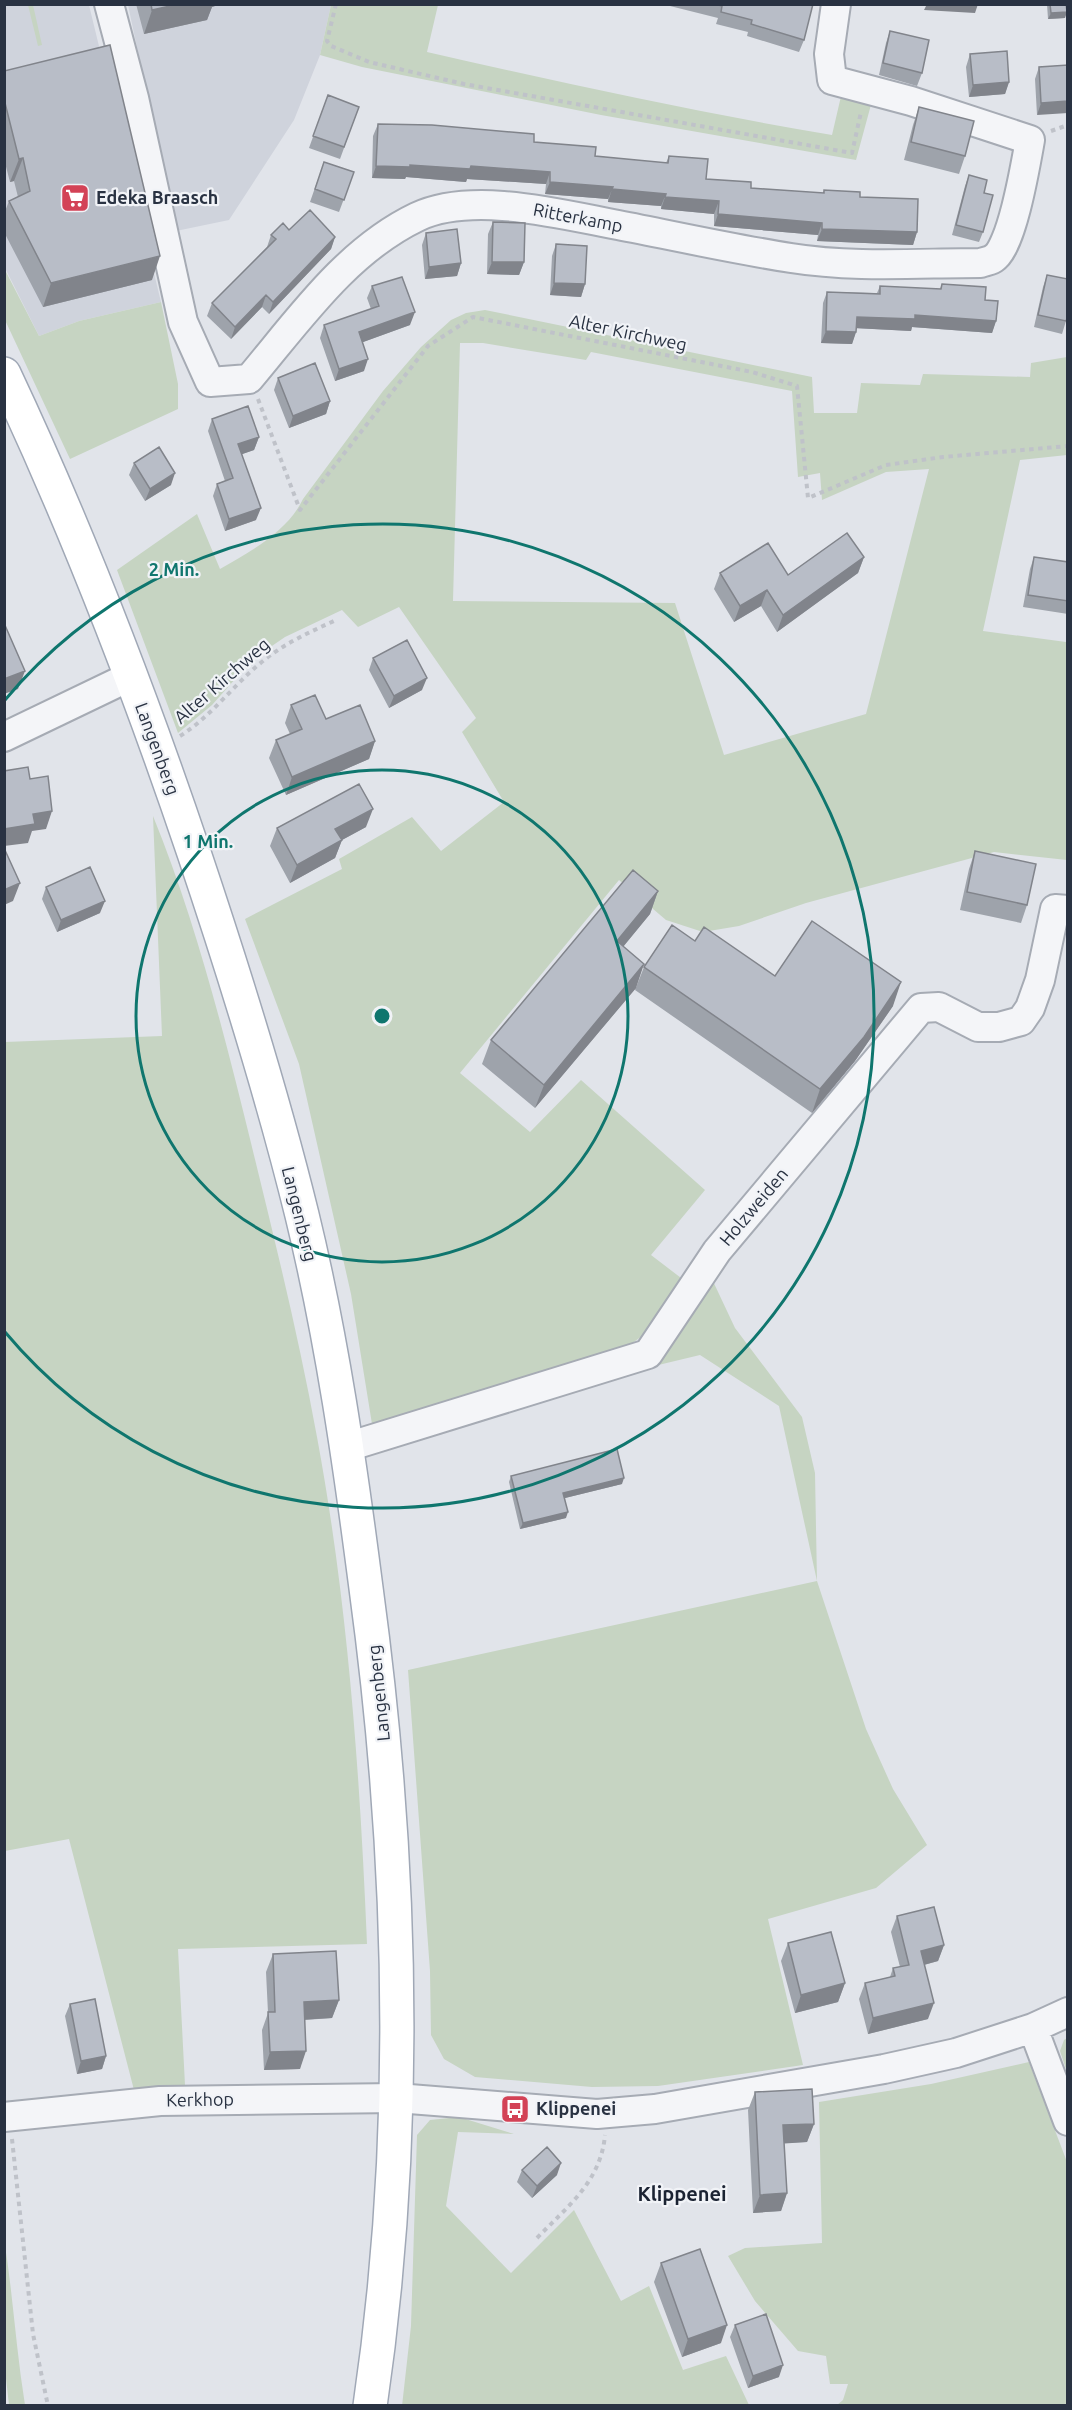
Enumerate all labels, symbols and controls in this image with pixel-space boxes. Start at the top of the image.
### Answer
supermarket icon: Edeka Braasch [59,182,91,214]
place label: Edeka Braasch [96,187,218,207]
street label: Ritterkamp [532,199,625,236]
street label: Alter Kirchweg [568,310,689,354]
text: 2 Min. [149,559,199,579]
street label: Alter Kirchweg [170,633,273,727]
street label: Langenberg [132,700,184,798]
text: 1 Min. [183,831,233,851]
centre of rings [372,1006,392,1026]
street label: Holzweiden [715,1163,791,1249]
street label: Langenberg [279,1164,321,1263]
street label: Langenberg [363,1644,393,1742]
street label: Kerkhop [166,2088,234,2110]
bus stop icon: Klippenei [499,2093,531,2125]
place label: Klippenei [536,2098,616,2118]
district label: Klippenei [637,2182,727,2205]

